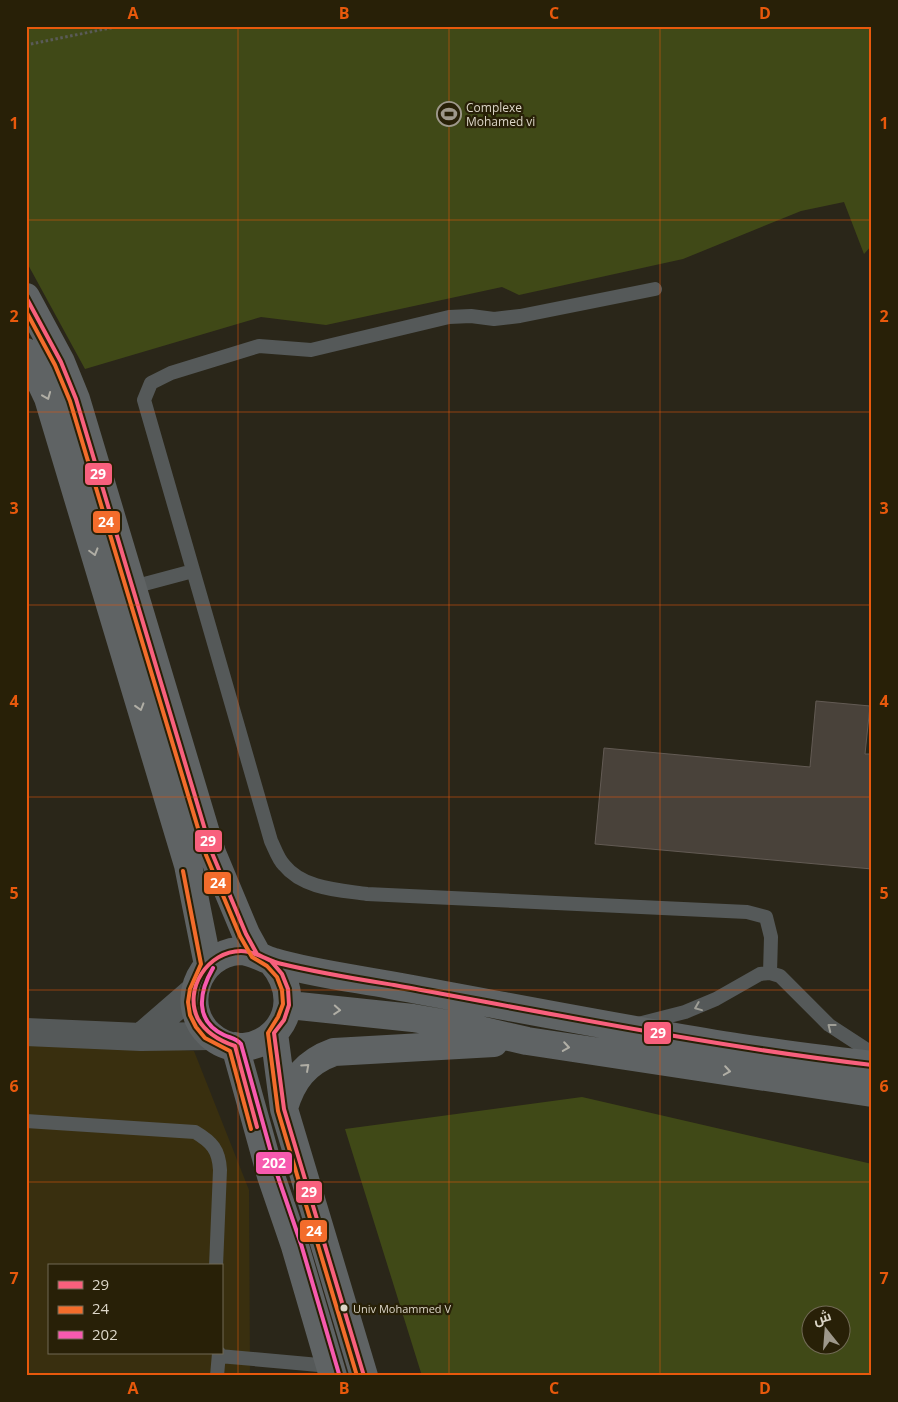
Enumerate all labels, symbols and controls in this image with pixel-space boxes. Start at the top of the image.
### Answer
text: A [127,2,139,24]
text: B [339,2,349,24]
text: C [549,2,559,24]
text: D [759,2,771,24]
place label: Complexe Mohamed vi [466,99,535,130]
sports icon: Complexe Mohamed vi [436,101,462,127]
text: 1 [9,112,19,134]
text: 1 [879,112,889,134]
text: 2 [9,305,19,327]
text: 2 [879,305,889,327]
one-way arrow [40,391,51,400]
line badge: 29 [84,462,113,486]
text: 29 [90,464,106,483]
text: 3 [9,497,19,519]
text: 3 [879,497,889,519]
line badge: 24 [92,510,121,534]
text: 24 [98,512,114,531]
one-way arrow [88,547,98,555]
text: 4 [9,690,19,712]
text: 4 [879,690,889,712]
one-way arrow [135,703,145,711]
line badge: 29 [194,829,223,853]
text: 29 [200,831,216,850]
line badge: 24 [203,871,232,895]
text: 24 [210,873,226,892]
text: 5 [9,882,19,904]
text: 5 [879,882,889,904]
one-way arrow [694,1000,703,1011]
one-way arrow [333,1004,341,1015]
line badge: 29 [643,1021,672,1045]
text: 29 [650,1023,666,1042]
one-way arrow [828,1024,837,1032]
one-way arrow [563,1041,571,1052]
one-way arrow [301,1064,310,1073]
one-way arrow [723,1066,731,1076]
text: 6 [9,1075,19,1097]
text: 6 [879,1075,889,1097]
line badge: 202 [255,1151,293,1175]
text: 202 [262,1153,286,1172]
line badge: 29 [295,1180,323,1204]
text: 29 [301,1182,317,1201]
line badge: 24 [299,1219,328,1243]
text: 24 [306,1221,322,1240]
legend [48,1264,222,1354]
text: 7 [9,1267,19,1289]
text: 7 [879,1267,889,1289]
text: 29 [92,1274,109,1294]
text: 24 [92,1298,110,1318]
place label: Univ Mohammed V [353,1301,451,1316]
marker: Univ Mohammed V [339,1303,349,1313]
north arrow [800,1304,850,1354]
text: ش [811,1305,833,1329]
text: 202 [92,1324,118,1344]
text: A [127,1377,139,1399]
text: B [339,1377,349,1399]
text: C [549,1377,559,1399]
text: D [759,1377,771,1399]

